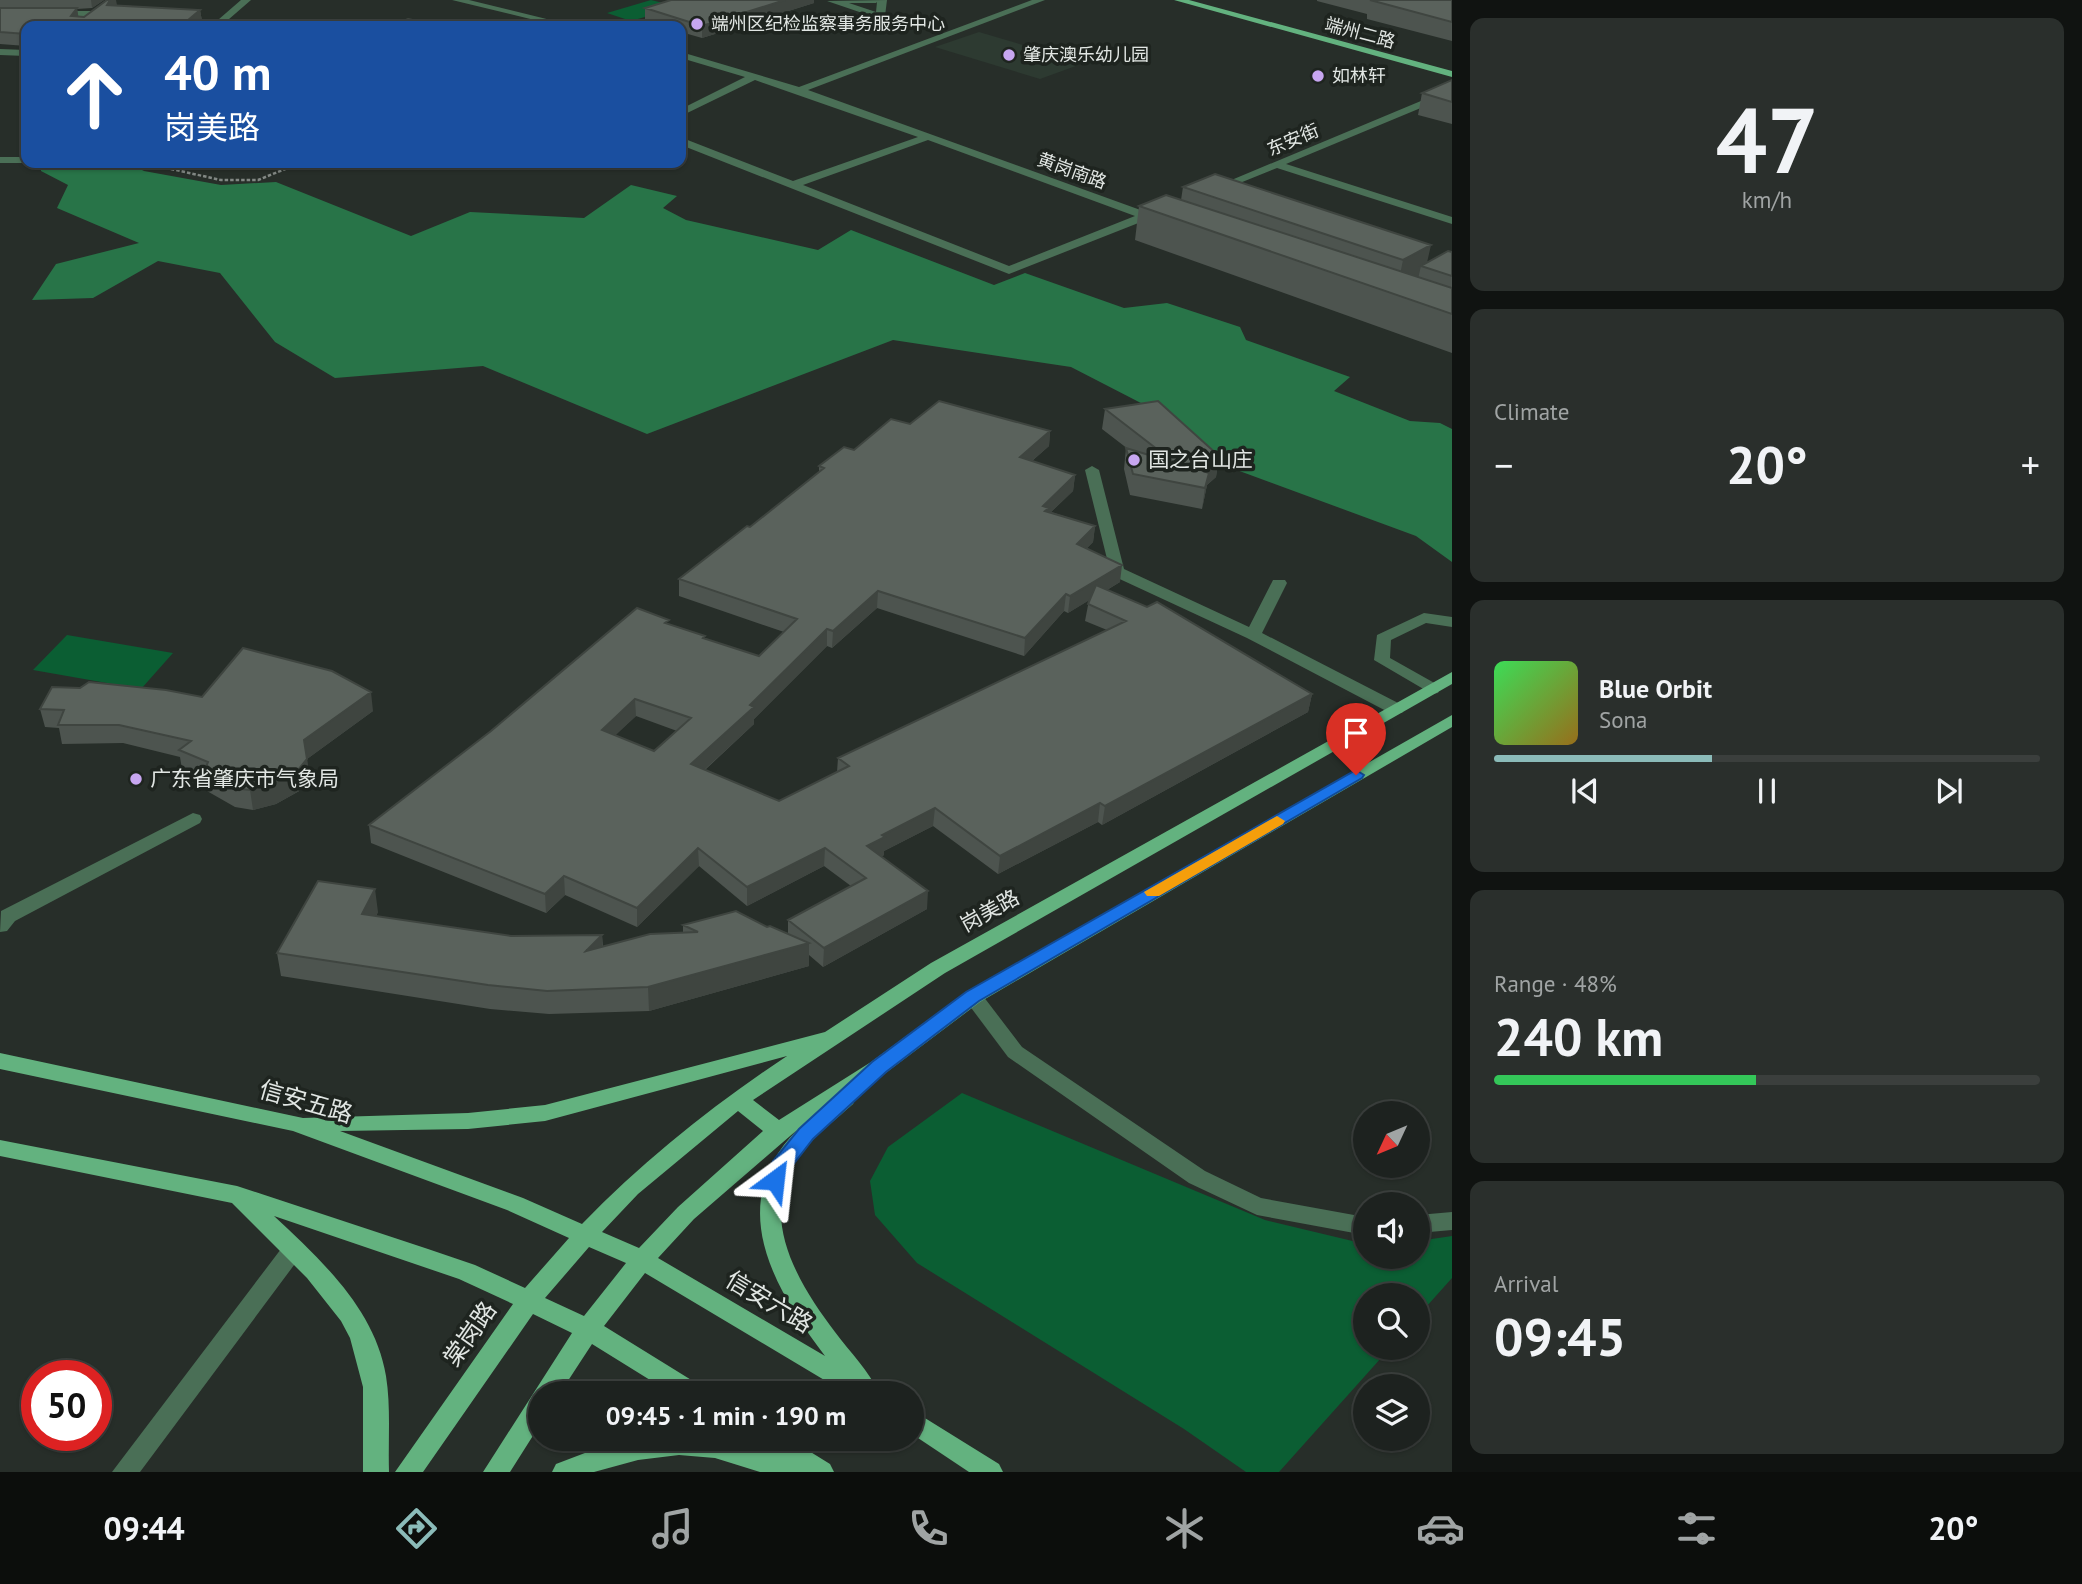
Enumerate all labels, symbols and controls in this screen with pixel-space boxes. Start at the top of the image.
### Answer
place label: 端州区纪检监察事务服务中心 [711,12,945,35]
street label: 端州二路 [1322,12,1398,53]
marker: 端州区纪检监察事务服务中心 [689,16,705,32]
text: 40 m [164,40,271,104]
place label: 肇庆澳乐幼儿园 [1023,43,1149,66]
marker: 肇庆澳乐幼儿园 [1001,47,1017,63]
icon: ahead [49,49,140,140]
place label: 如林轩 [1332,64,1386,87]
marker: 如林轩 [1310,68,1326,84]
text: 47 [1715,80,1819,198]
text: 岗美路 [164,106,260,148]
street label: 东安街 [1263,118,1322,161]
street label: 黄岗南路 [1034,147,1110,194]
text: km/h [1742,185,1792,214]
text: Climate [1494,397,1569,426]
text: 20° [1726,431,1808,498]
text: − [1494,440,1513,489]
text: + [2021,440,2040,489]
place label: 国之台山庄 [1148,446,1253,473]
marker: 国之台山庄 [1126,452,1142,468]
text: Blue Orbit [1599,672,1712,705]
pin [1326,703,1386,775]
text: Sona [1599,705,1648,734]
icon: arrive [1337,714,1375,752]
place label: 广东省肇庆市气象局 [150,765,339,792]
marker: 广东省肇庆市气象局 [128,771,144,787]
icon: previous [1566,772,1604,810]
icon: pause [1748,772,1786,810]
icon: next [1930,772,1968,810]
street label: 岗美路 [956,883,1024,938]
text: Range · 48% [1494,969,1617,998]
text: 240 km [1494,1003,1663,1070]
street label: 信安五路 [256,1073,357,1130]
north arrow [1353,1101,1430,1178]
map controls [1353,1101,1430,1451]
position arrow [738,1143,812,1217]
button: sound [1353,1192,1430,1269]
street label: 信安六路 [720,1264,818,1340]
text: Arrival [1494,1269,1558,1298]
button: search [1353,1283,1430,1360]
street label: 棠岗路 [436,1295,503,1372]
text: 09:45 [1494,1303,1626,1370]
speed limit sign: 50 [21,1360,112,1451]
button: layers [1353,1374,1430,1451]
text: 09:45 · 1 min · 190 m [606,1399,846,1432]
icon: directions [392,1504,441,1553]
icon: music [648,1504,697,1553]
icon: phone [904,1504,953,1553]
icon: climate [1160,1504,1209,1553]
icon: car [1416,1504,1465,1553]
icon: filters [1672,1504,1721,1553]
text: 09:44 [104,1507,185,1549]
text: 20° [1928,1507,1978,1549]

